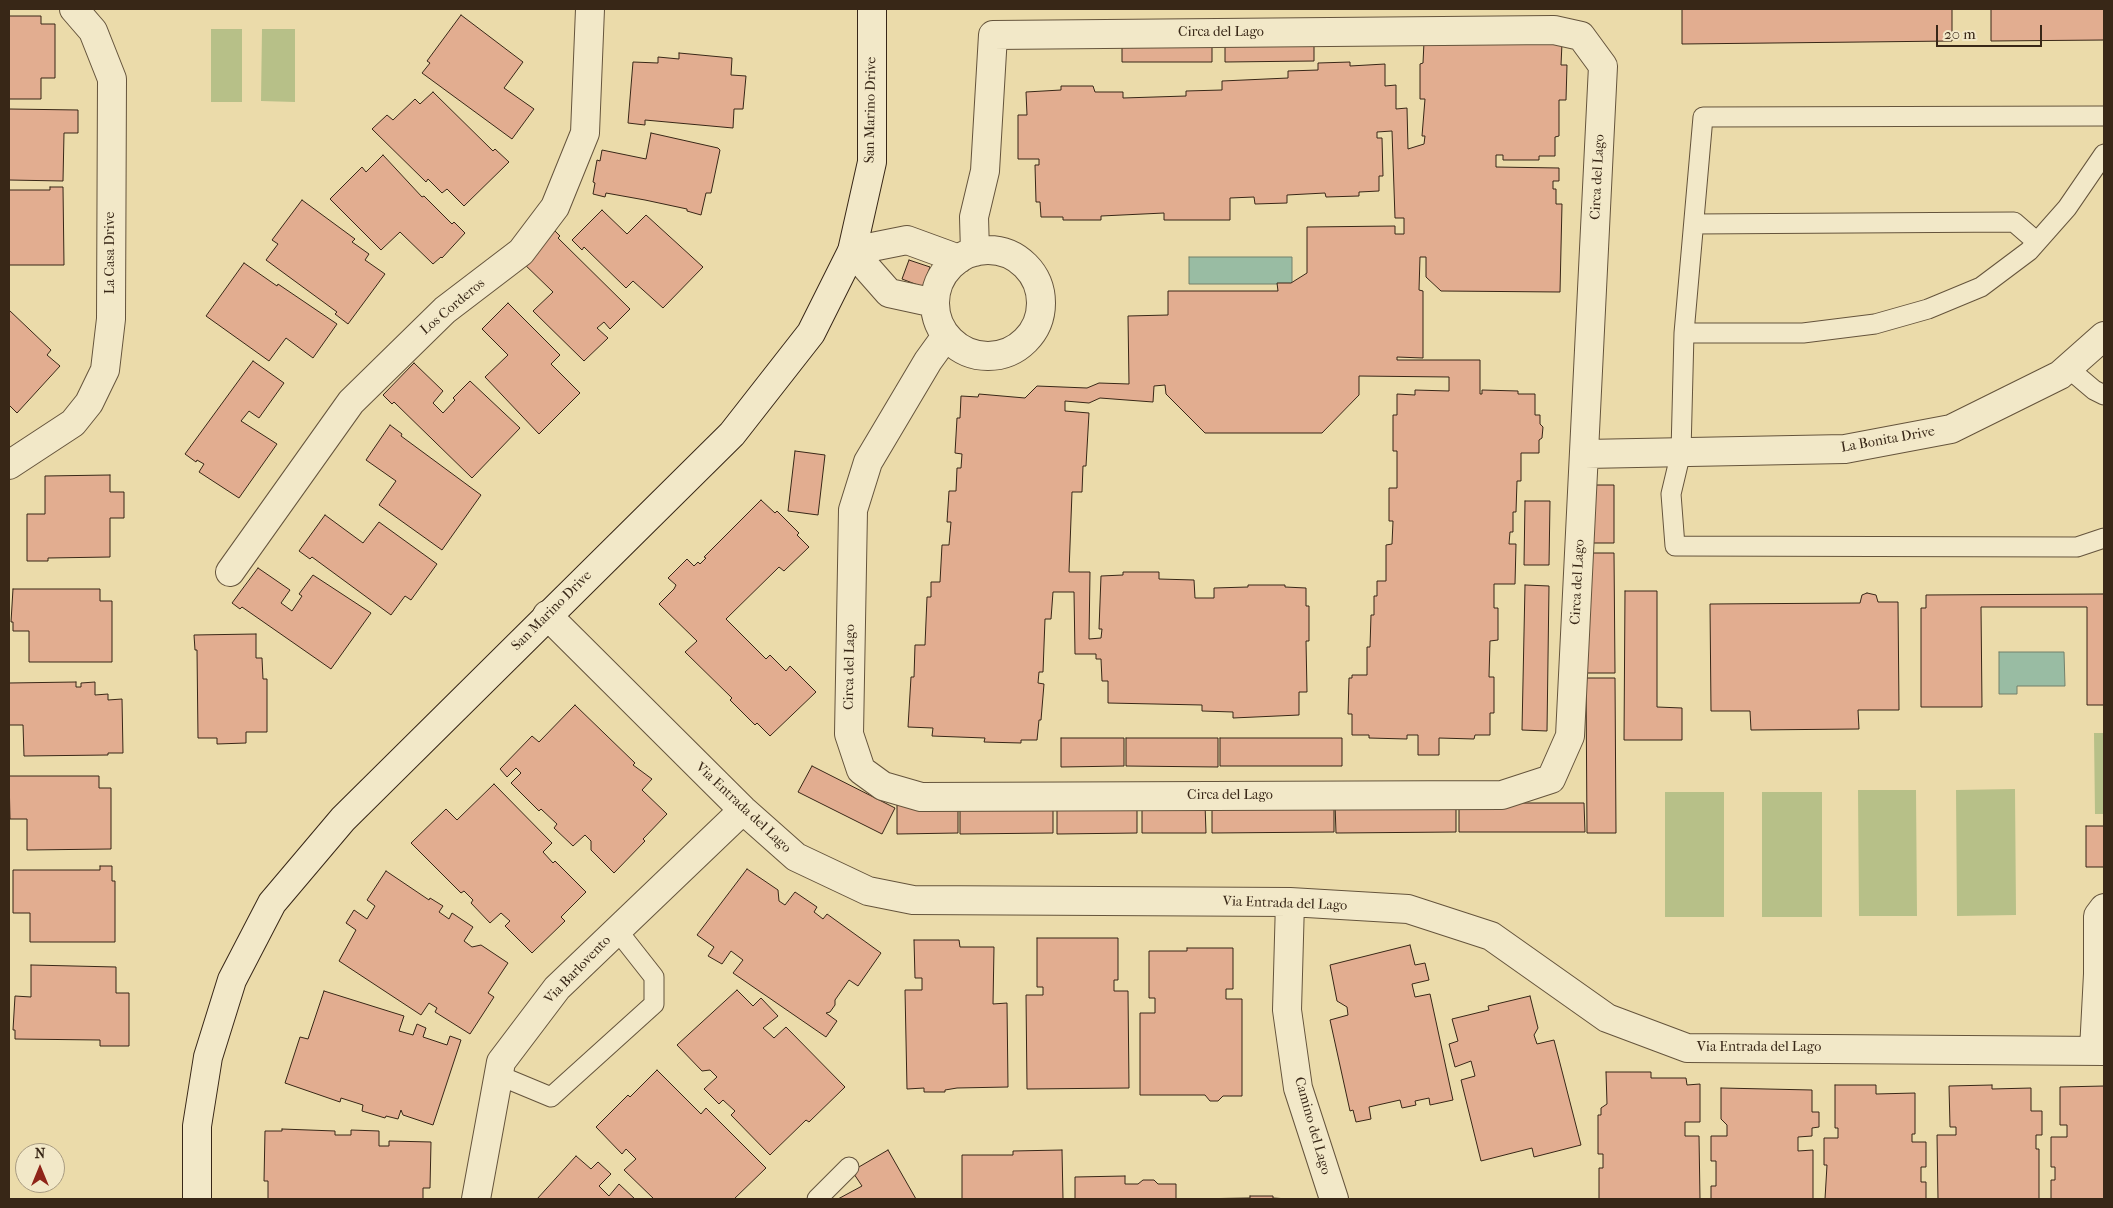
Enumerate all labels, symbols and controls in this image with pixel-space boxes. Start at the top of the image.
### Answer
scale bar [1938,15,2044,47]
street label: Circa del Lago [1178,25,1264,41]
text: 20 m [1944,25,1976,43]
street label: San Marino Drive [862,57,880,163]
street label: Circa del Lago [1587,134,1609,220]
street label: La Casa Drive [103,212,119,294]
street label: Los Corderos [417,275,489,339]
street label: La Bonita Drive [1840,423,1936,457]
street label: Circa del Lago [1567,539,1589,625]
street label: San Marino Drive [508,567,596,655]
street label: Circa del Lago [841,624,859,710]
street label: Via Entrada del Lago [692,759,794,857]
street label: Circa del Lago [1187,788,1273,804]
street label: Via Entrada del Lago [1222,893,1348,915]
street label: Via Barlovento [541,932,615,1008]
street label: Via Entrada del Lago [1697,1040,1821,1056]
street label: Camino del Lago [1290,1075,1334,1177]
north arrow [15,1143,65,1193]
text: N [35,1145,45,1162]

